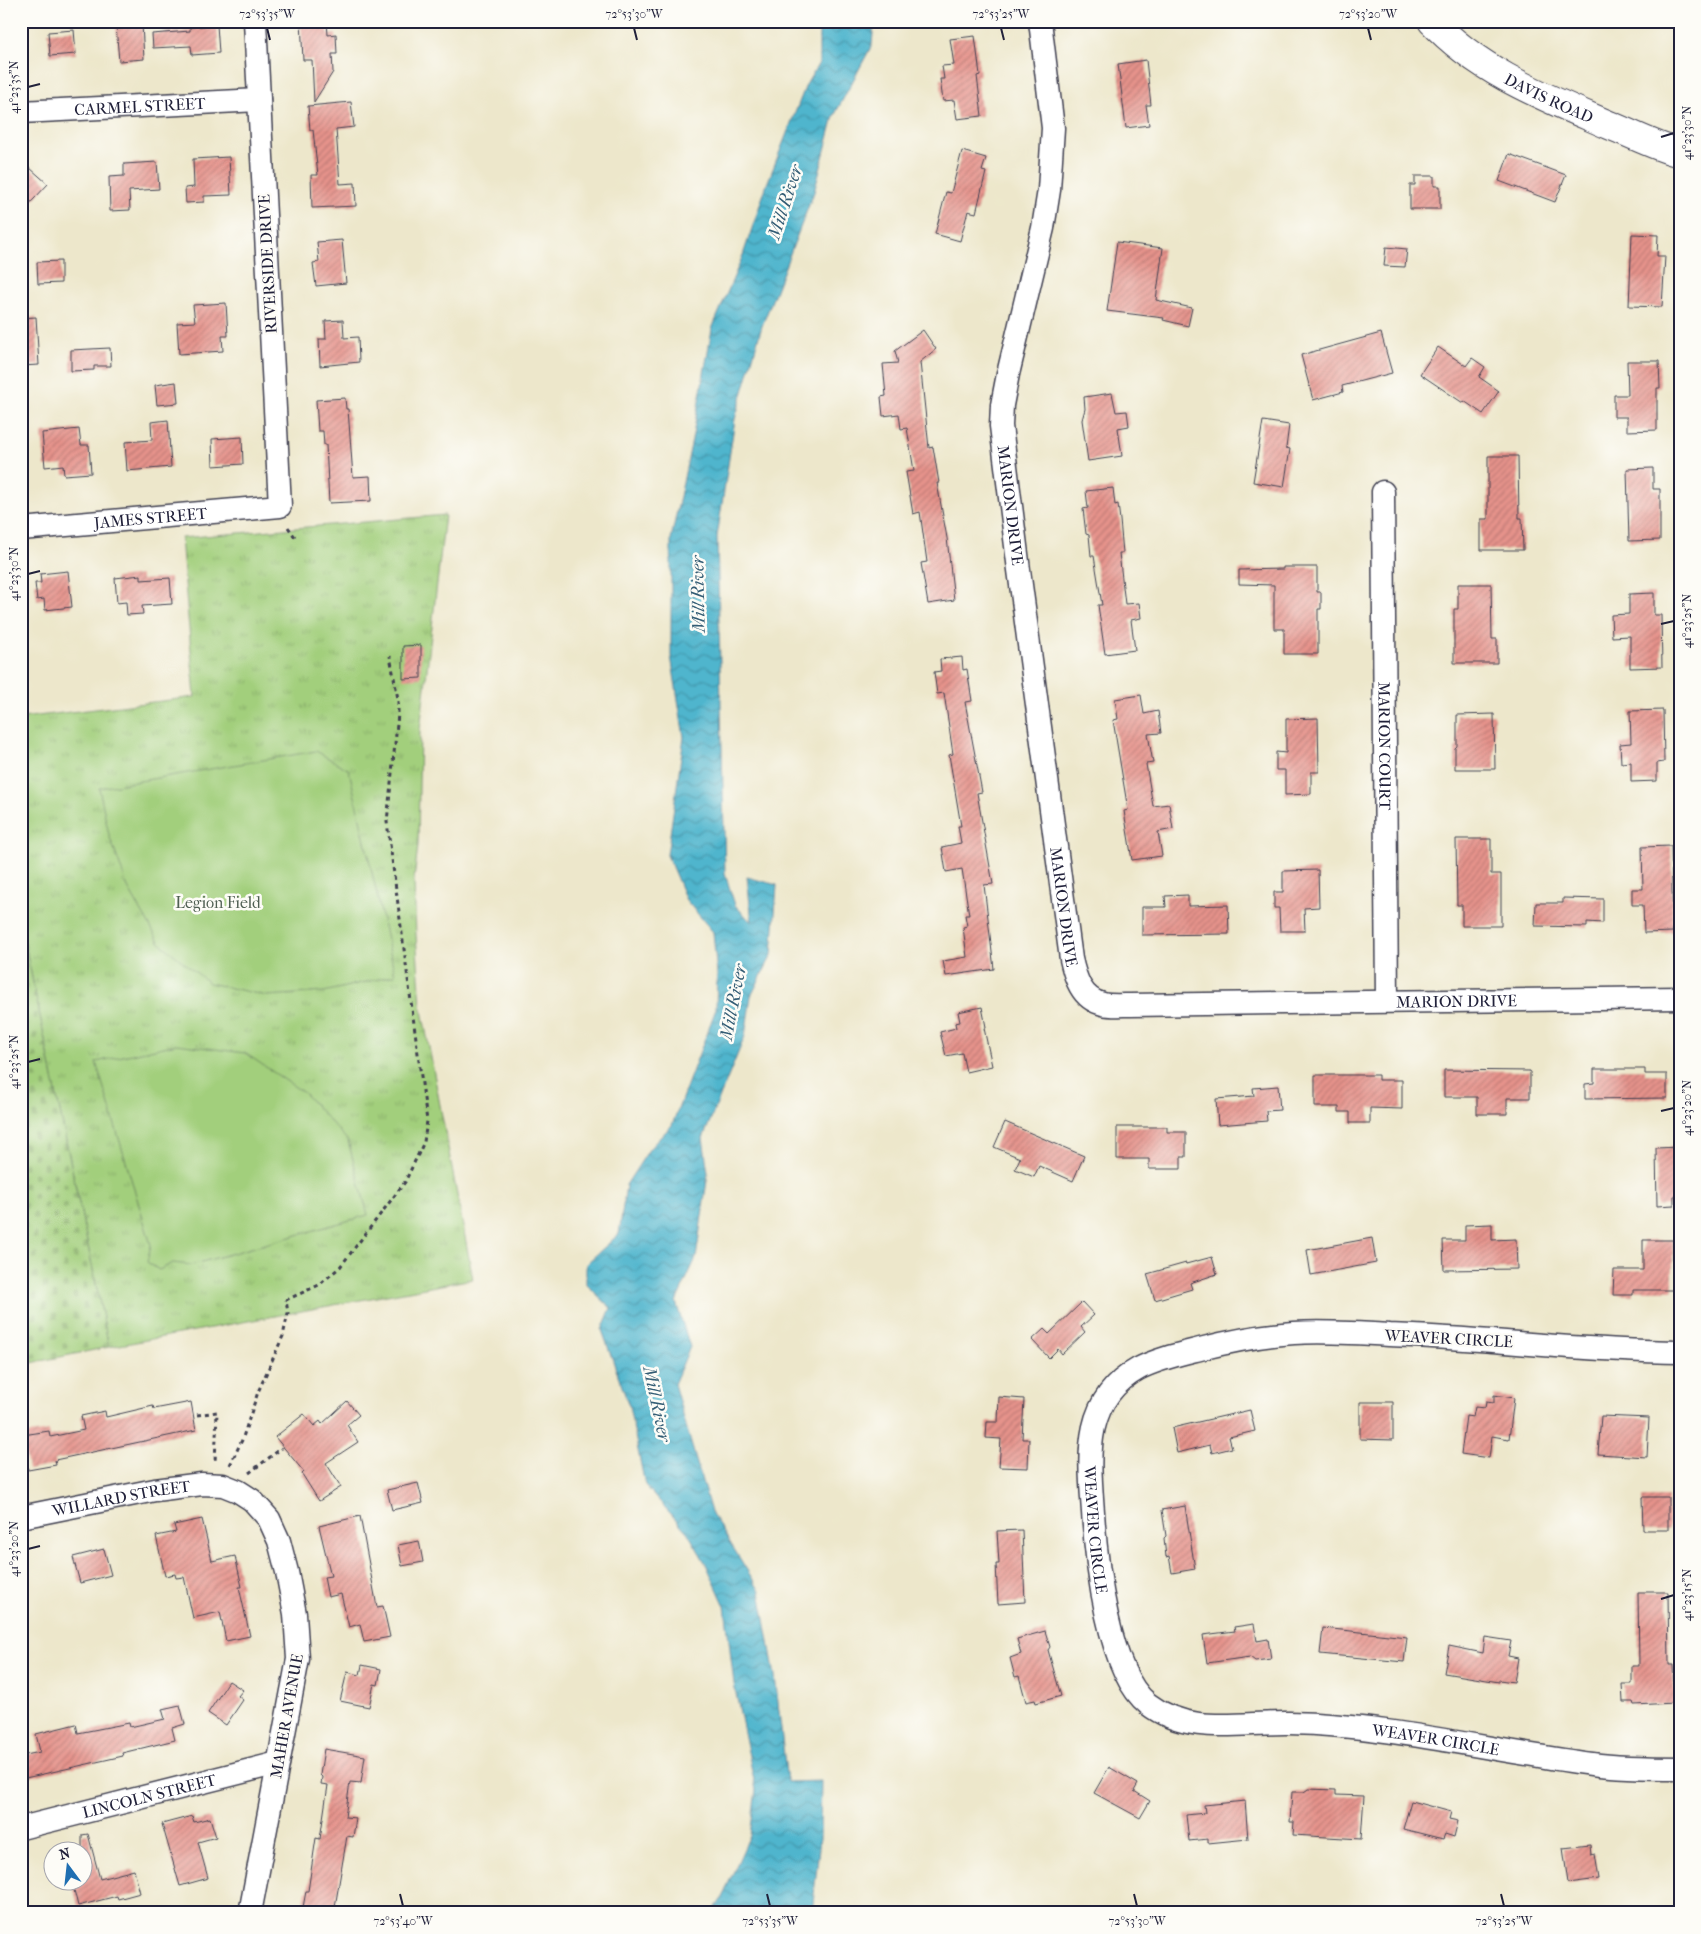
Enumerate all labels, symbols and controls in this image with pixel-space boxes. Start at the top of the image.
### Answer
text: 72°53'35"W [239,7,296,21]
text: 72°53'30"W [606,7,664,21]
text: 72°53'25"W [973,7,1031,21]
text: 72°53'20"W [1339,7,1398,21]
text: 41°23'35"N [7,60,21,114]
street label: DAVIS ROAD [1501,69,1596,127]
street label: CARMEL STREET [74,94,206,119]
text: 41°23'30"N [1680,106,1694,160]
water label: Mill River [763,161,808,244]
street label: RIVERSIDE DRIVE [254,194,281,334]
street label: MARION DRIVE [993,444,1027,567]
street label: JAMES STREET [91,504,208,533]
text: 41°23'30"N [7,547,21,601]
water label: Mill River [687,554,710,634]
text: 41°23'25"N [1680,594,1694,648]
street label: MARION COURT [1374,682,1395,810]
street label: MARION DRIVE [1046,846,1082,969]
park label: Legion Field [175,893,261,912]
water label: Mill River [715,961,751,1044]
street label: MARION DRIVE [1396,991,1517,1012]
text: 41°23'25"N [7,1035,21,1089]
text: 41°23'20"N [1680,1080,1694,1136]
street label: WEAVER CIRCLE [1383,1326,1514,1351]
water label: Mill River [638,1362,675,1446]
street label: WEAVER CIRCLE [1080,1465,1111,1596]
street label: WILLARD STREET [50,1477,192,1521]
text: 41°23'20"N [7,1521,21,1577]
text: 41°23'15"N [1680,1569,1694,1621]
street label: MAHER AVENUE [266,1652,307,1780]
street label: WEAVER CIRCLE [1370,1720,1501,1759]
street label: LINCOLN STREET [80,1770,218,1822]
north arrow [42,1842,92,1892]
text: N [57,1844,72,1864]
text: 72°53'40"W [373,1914,434,1928]
text: 72°53'35"W [742,1914,799,1928]
text: 72°53'30"W [1109,1914,1167,1928]
text: 72°53'25"W [1476,1914,1534,1928]

